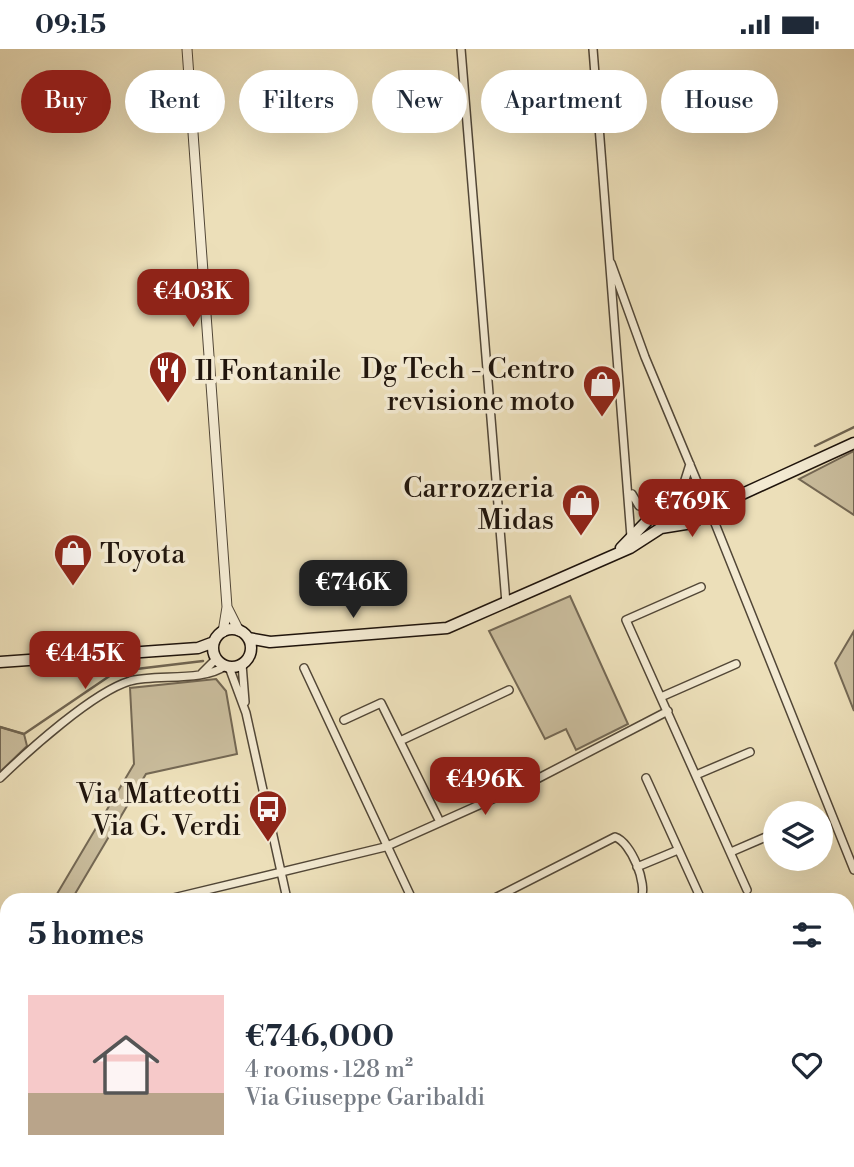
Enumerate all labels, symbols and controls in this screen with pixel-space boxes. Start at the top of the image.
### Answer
text: 09:15 [35,9,106,41]
chip: Buy [21,70,111,133]
chip: Rent [125,70,225,133]
chip: Filters [239,70,358,133]
chip: New [372,70,467,133]
chip: Apartment [481,70,647,133]
chip: House [661,70,778,133]
pin: €403K [144,269,242,329]
text: €403K [153,278,233,306]
restaurant icon: Il Fontanile [147,349,189,404]
place label: Dg Tech - Centro revisione moto [361,352,575,419]
place label: Il Fontanile [195,354,341,389]
shop icon: Dg Tech - Centro revisione moto [581,363,623,418]
place label: Carrozzeria Midas [403,471,555,538]
pin: €769K [643,479,741,539]
shop icon: Carrozzeria Midas [560,482,602,537]
text: €769K [654,488,730,516]
shop icon: Toyota [52,532,94,587]
place label: Toyota [100,537,186,572]
pin: €746K [304,561,402,620]
text: €746K [315,569,391,597]
pin: €445K [36,631,134,691]
text: €445K [45,640,125,668]
pin: €496K [436,757,534,817]
text: €496K [446,766,524,794]
place label: Via Matteotti Via G. Verdi [75,777,241,844]
bus stop icon: Via Matteotti Via G. Verdi [247,788,289,843]
map controls [763,801,833,871]
button: layers [763,801,833,871]
text: 5 homes [28,916,144,954]
icon: filters [788,916,826,954]
text: €746,000 [245,1018,394,1056]
icon: home [84,1023,168,1107]
icon: heart [788,1046,826,1084]
text: 4 rooms · 128 m² [245,1056,413,1084]
text: Via Giuseppe Garibaldi [245,1084,485,1112]

